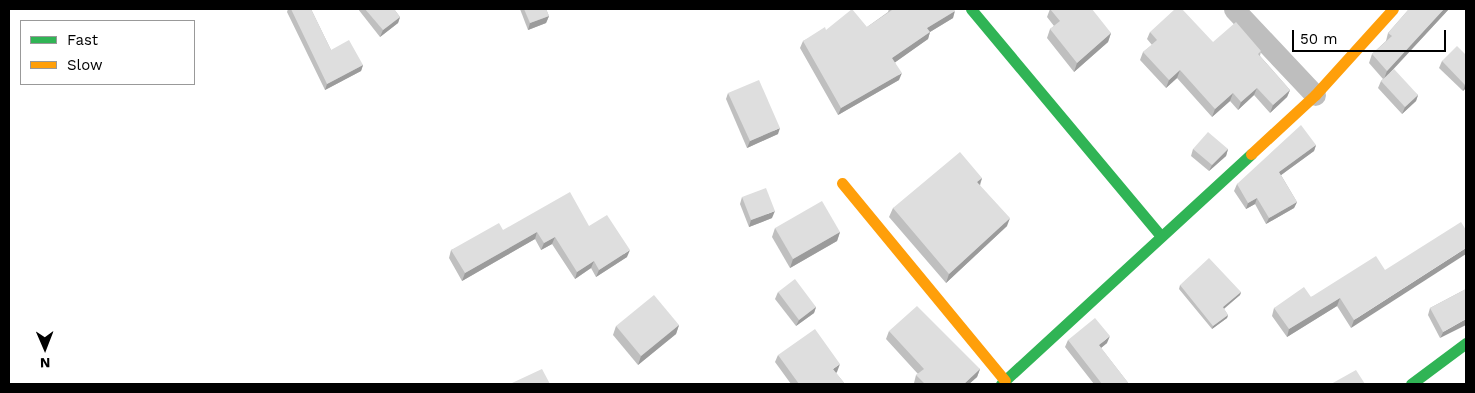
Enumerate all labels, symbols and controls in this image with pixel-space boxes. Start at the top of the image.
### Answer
legend [20,20,195,85]
scale bar [1295,20,1449,52]
text: 50 m [1300,30,1337,48]
text: Fast [67,31,98,49]
text: Slow [67,56,103,74]
north arrow [20,323,70,373]
text: N [40,355,51,371]

